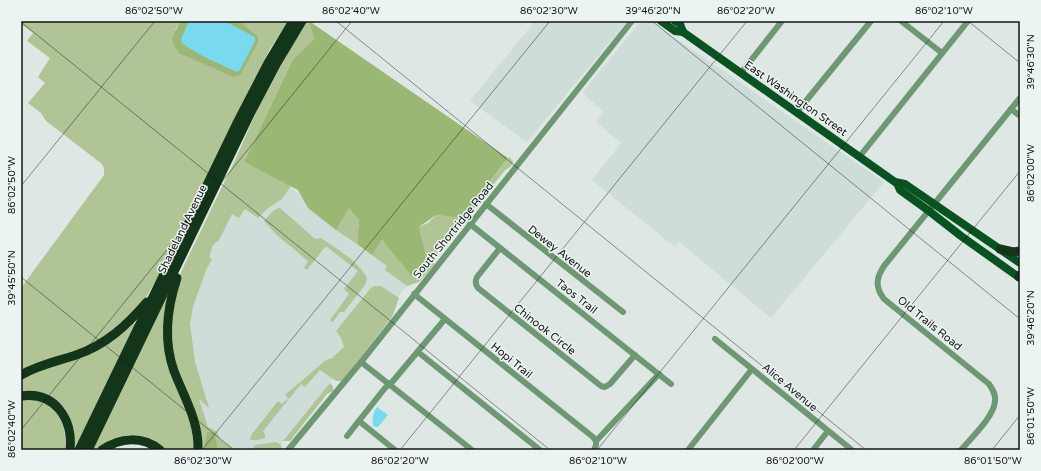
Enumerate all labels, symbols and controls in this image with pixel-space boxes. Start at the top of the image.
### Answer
text: 86°02'50"W [125,5,183,17]
text: 86°02'40"W [322,5,380,17]
text: 86°02'30"W [520,5,578,17]
text: 39°46'20"N [625,5,681,17]
text: 86°02'20"W [717,5,775,17]
text: 86°02'10"W [915,5,973,17]
text: 39°46'30"N [1025,34,1037,90]
street label: East Washington Street [742,58,850,139]
text: 86°02'00"W [1025,144,1037,202]
text: 86°02'50"W [6,156,18,214]
street label: South Shortridge Road [411,180,496,281]
street label: Shadeland Avenue [155,183,210,276]
street label: Dewey Avenue [525,223,594,280]
text: 39°45'50"N [6,250,18,306]
street label: Taos Trail [553,276,600,317]
text: 39°46'20"N [1025,290,1037,346]
street label: Old Trails Road [895,293,965,353]
street label: Chinook Circle [511,301,578,358]
street label: Hopi Trail [488,340,535,381]
street label: Alice Avenue [759,361,820,414]
text: 86°01'50"W [1025,387,1037,445]
text: 86°02'40"W [6,400,18,458]
text: 86°02'30"W [174,455,232,467]
text: 86°02'20"W [371,455,429,467]
text: 86°02'10"W [569,455,627,467]
text: 86°02'00"W [766,455,824,467]
text: 86°01'50"W [964,455,1022,467]

